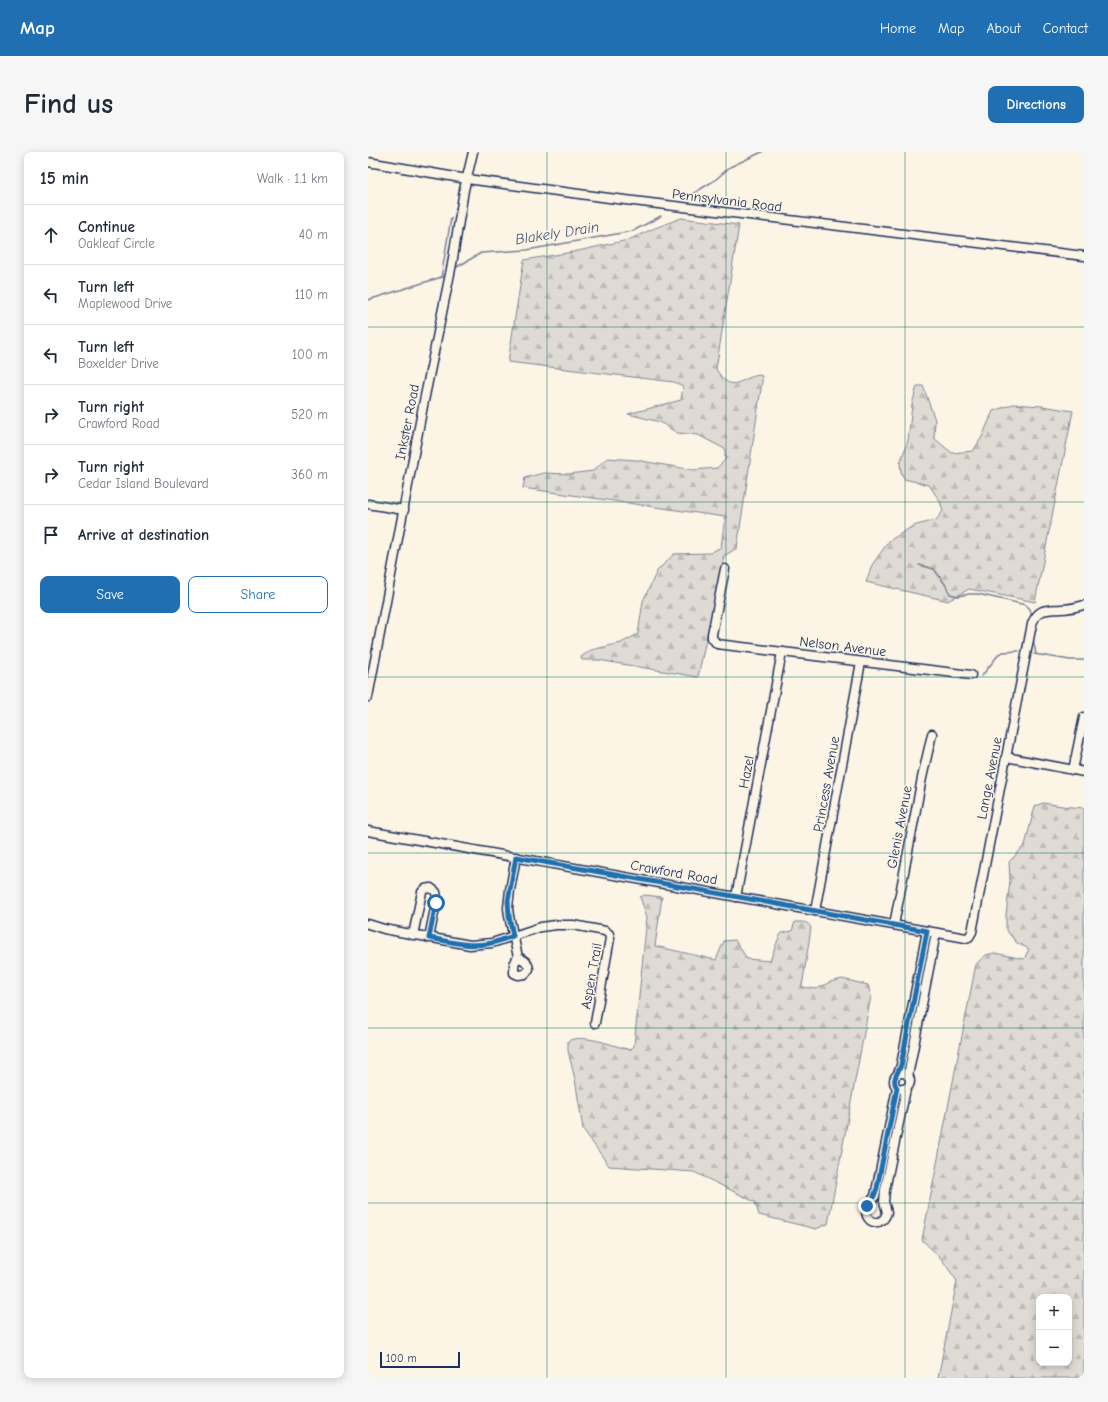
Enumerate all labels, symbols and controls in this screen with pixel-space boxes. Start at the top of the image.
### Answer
text: Map [20,17,55,39]
text: Home [880,20,916,37]
text: Map [938,20,964,37]
text: About [986,20,1021,37]
text: Contact [1043,20,1088,37]
button: Directions [988,86,1084,123]
text: Find us [24,88,113,120]
text: 15 min [40,169,89,188]
text: Walk · 1.1 km [257,171,328,186]
street label: Pennsylvania Road [671,185,783,216]
text: Continue [78,218,135,236]
water label: Blakely Drain [514,218,600,248]
icon: ahead [40,224,62,246]
text: 40 m [299,227,328,242]
text: Oakleaf Circle [78,236,155,251]
text: Turn left [78,278,134,296]
icon: left [40,284,62,306]
text: 110 m [295,287,328,302]
text: Maplewood Drive [78,296,172,311]
text: Turn left [78,338,134,356]
icon: left [40,344,62,366]
text: 100 m [292,347,328,362]
text: Boxelder Drive [78,356,159,371]
street label: Inkster Road [392,383,423,461]
text: Turn right [78,398,144,416]
icon: right [40,404,62,426]
text: 520 m [291,407,328,422]
text: Crawford Road [78,416,160,431]
text: Turn right [78,458,144,476]
icon: right [40,464,62,486]
text: 360 m [291,467,328,482]
text: Cedar Island Boulevard [78,476,209,491]
icon: arrive [40,524,62,546]
text: Arrive at destination [78,526,209,544]
button: Save [40,576,180,613]
button: Share [188,576,328,613]
street label: Nelson Avenue [798,633,887,660]
street label: Princess Avenue [810,735,843,833]
street label: Lange Avenue [973,736,1006,821]
street label: Hazel [735,754,758,790]
street label: Glenis Avenue [883,784,916,870]
street label: Crawford Road [629,856,719,889]
route start [427,894,445,912]
street label: Aspen Trail [577,942,606,1011]
route end [858,1197,876,1215]
map controls [1036,1294,1072,1366]
button: + [1036,1294,1072,1330]
button: − [1036,1330,1072,1366]
scale bar [380,1350,460,1369]
text: 100 m [386,1352,417,1365]

